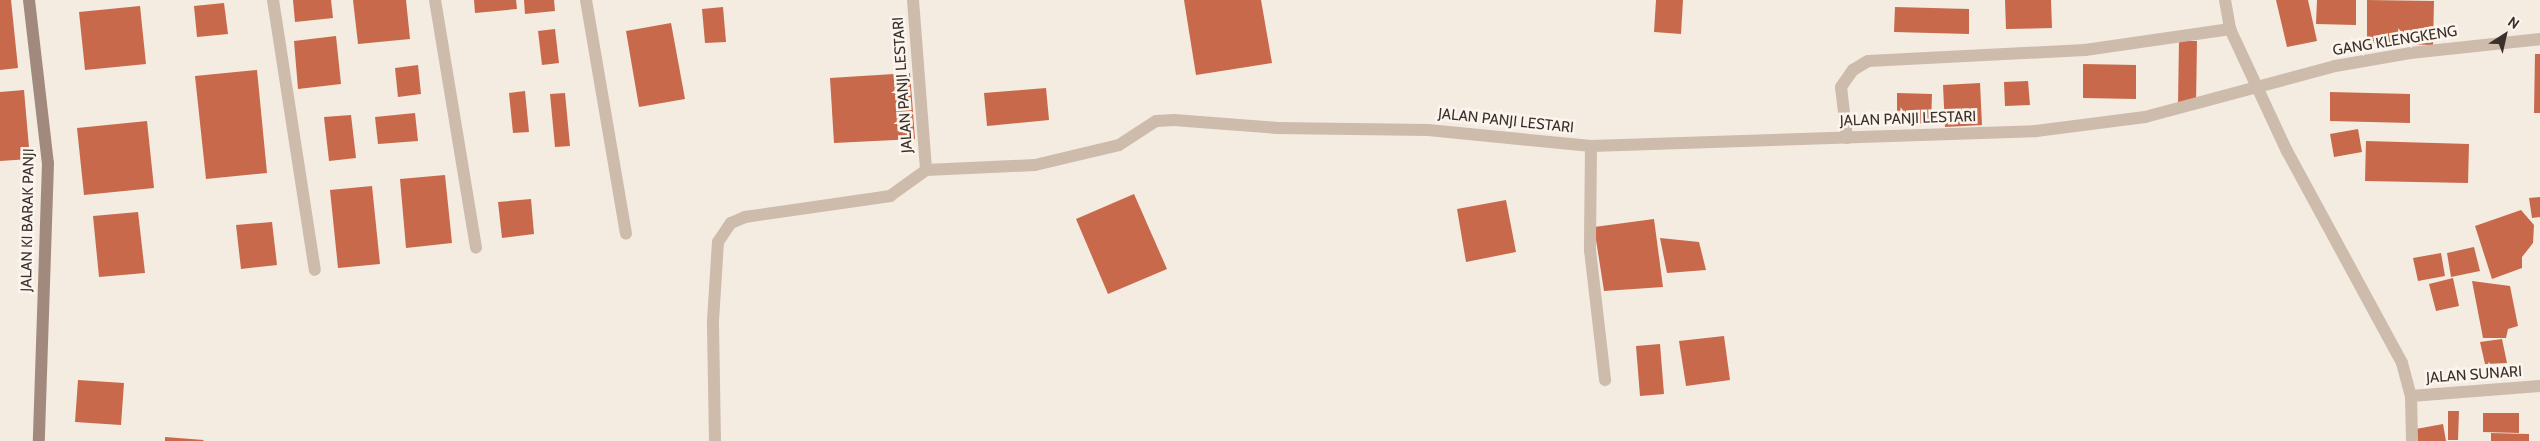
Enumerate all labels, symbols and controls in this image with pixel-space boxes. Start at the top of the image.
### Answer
north arrow [2480,10,2530,60]
text: N [2504,12,2523,33]
street label: JALAN PANJI LESTARI [889,16,917,154]
street label: GANG KLENGKENG [2332,22,2458,60]
street label: JALAN PANJI LESTARI [1437,105,1575,137]
street label: JALAN PANJI LESTARI [1840,108,1976,130]
street label: JALAN KI BARAK PANJI [18,148,38,292]
street label: JALAN SUNARI [2425,363,2523,387]

